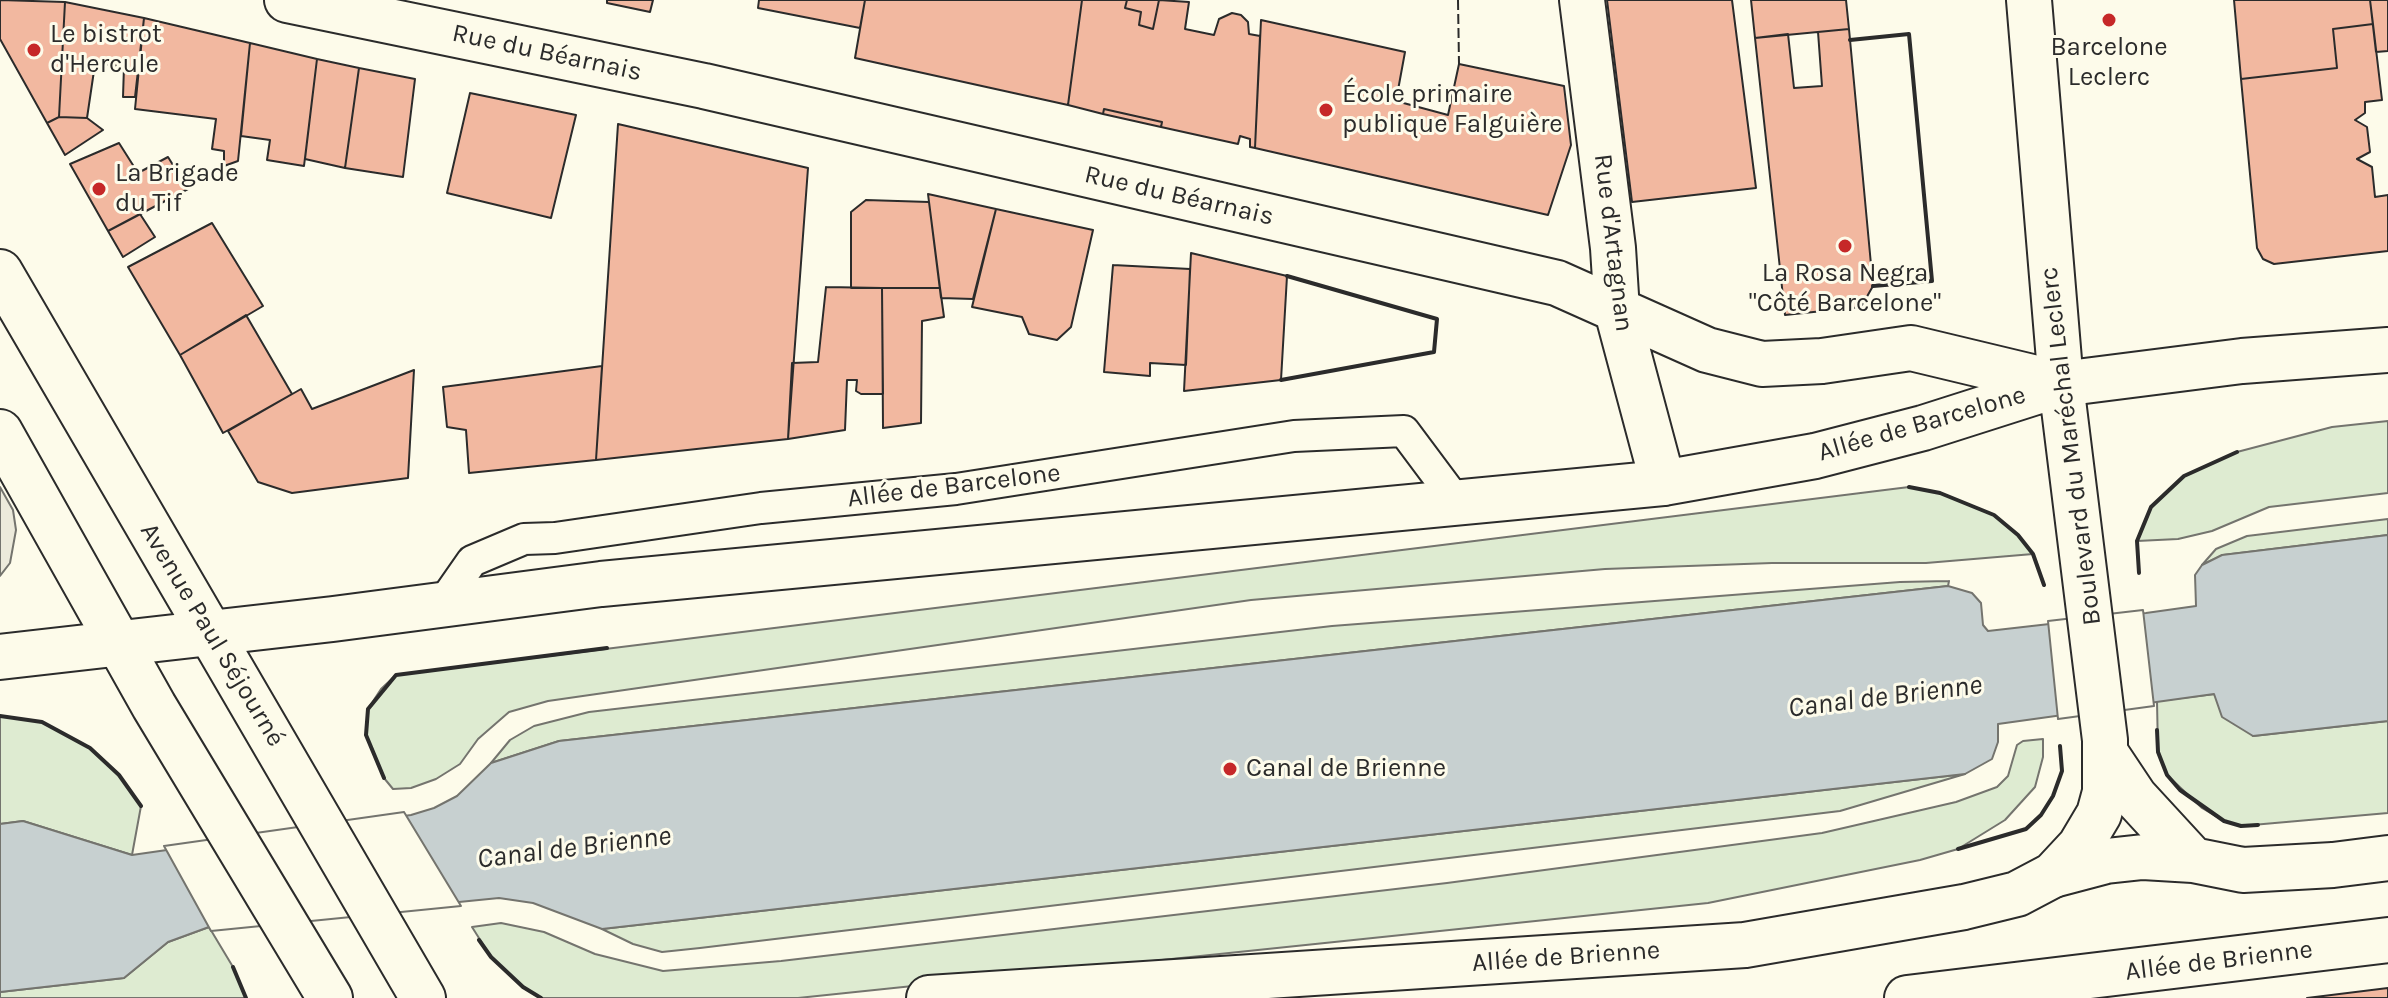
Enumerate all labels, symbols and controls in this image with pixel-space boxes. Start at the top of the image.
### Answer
marker: Barcelone Leclerc [2100,11,2118,29]
street label: Rue du Béarnais [449,18,645,88]
place label: Le bistrot d'Hercule [50,19,162,80]
place label: Barcelone Leclerc [2050,32,2168,94]
marker: Le bistrot d'Hercule [25,41,43,59]
place label: École primaire publique Falguière [1342,79,1563,140]
marker: École primaire publique Falguière [1317,101,1335,119]
street label: Rue d'Artagnan [1587,152,1639,334]
place label: La Brigade du Tif [115,158,239,220]
street label: Rue du Béarnais [1081,159,1277,233]
marker: La Brigade du Tif [90,180,108,198]
marker: La Rosa Negra "Côté Barcelone" [1836,237,1854,255]
place label: La Rosa Negra "Côté Barcelone" [1749,258,1941,320]
street label: Boulevard du Maréchal Leclerc [2034,265,2108,627]
street label: Allée de Barcelone [1815,379,2029,469]
street label: Allée de Barcelone [846,457,1062,515]
street label: Avenue Paul Séjourné [133,518,291,752]
water label: Canal de Brienne [1786,668,1984,726]
place label: Canal de Brienne [1246,753,1446,785]
marker: Canal de Brienne [1221,760,1239,778]
water label: Canal de Brienne [475,819,673,877]
street label: Allée de Brienne [2123,934,2315,988]
street label: Allée de Brienne [1471,935,1661,979]

